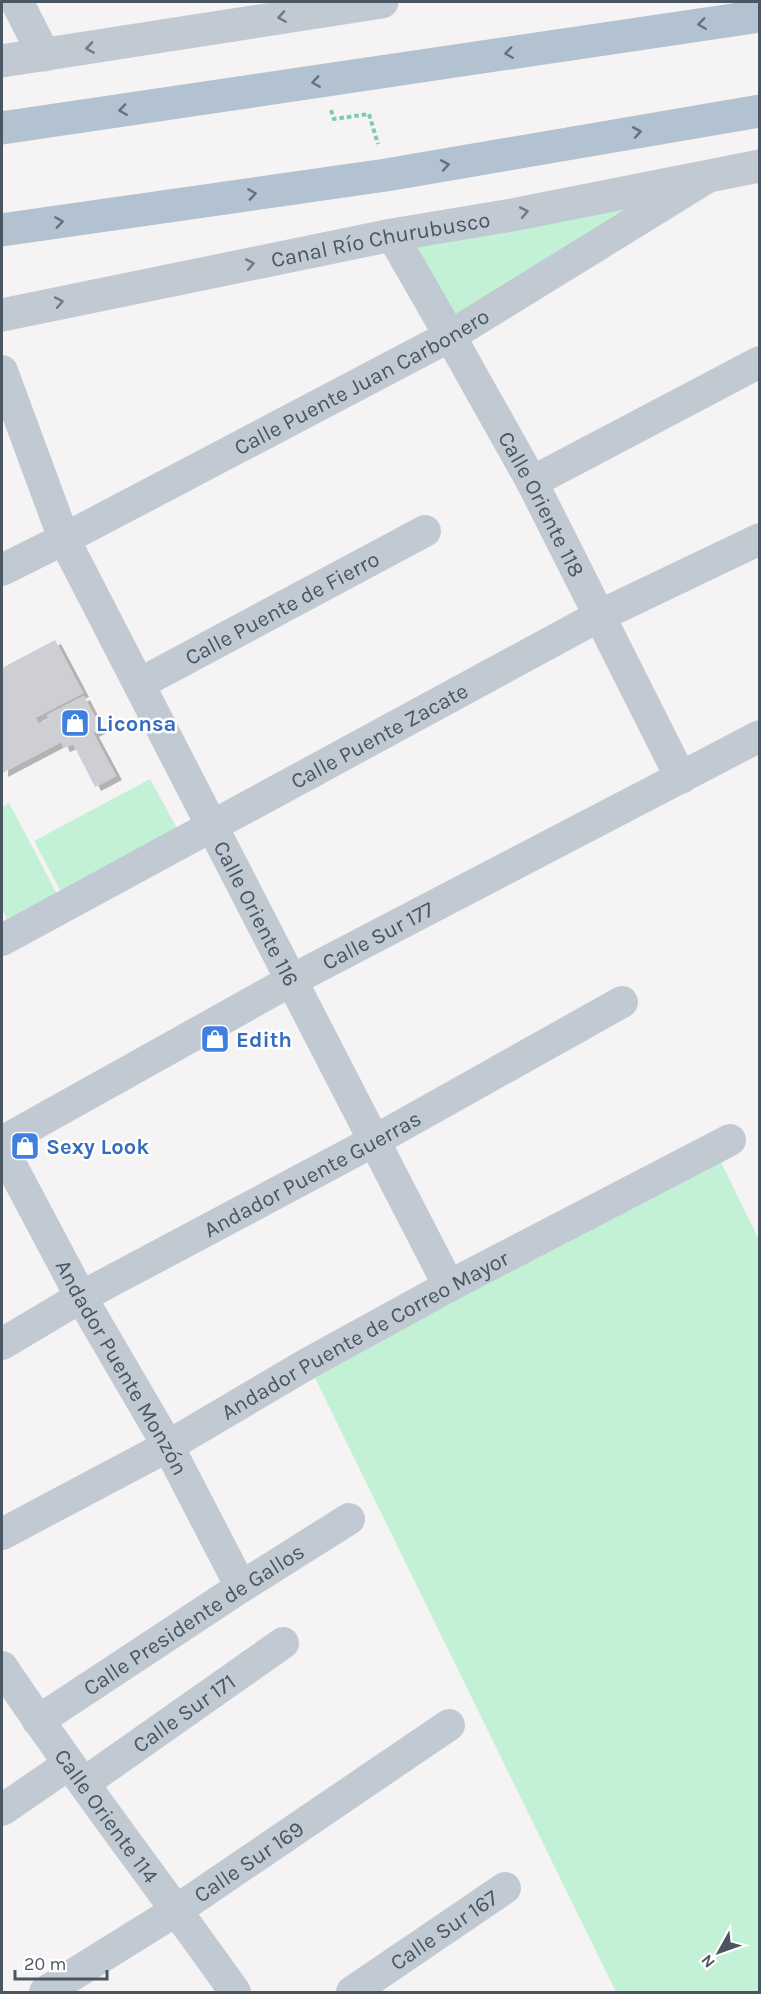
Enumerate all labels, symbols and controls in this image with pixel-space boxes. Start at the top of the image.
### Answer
one-way arrow [278,10,287,22]
one-way arrow [697,18,706,30]
one-way arrow [85,41,95,54]
one-way arrow [504,46,513,58]
one-way arrow [311,75,321,87]
one-way arrow [118,104,128,116]
one-way arrow [632,126,642,139]
one-way arrow [440,159,450,172]
one-way arrow [248,189,257,201]
one-way arrow [519,206,529,219]
street label: Canal Río Churubusco [269,207,492,274]
one-way arrow [55,217,64,229]
one-way arrow [245,258,255,271]
one-way arrow [53,296,63,309]
street label: Calle Puente Juan Carbonero [230,303,494,461]
street label: Calle Oriente 118 [492,427,590,582]
street label: Calle Puente de Fierro [181,546,384,671]
street label: Calle Puente Zacate [286,678,473,795]
shop icon: Liconsa [59,707,91,739]
place label: Liconsa [96,711,176,737]
street label: Calle Oriente 116 [208,837,304,991]
street label: Calle Sur 177 [318,896,439,976]
shop icon: Edith [199,1023,231,1055]
place label: Edith [236,1027,292,1053]
street label: Andador Puente Guerras [200,1105,426,1243]
shop icon: Sexy Look [9,1130,41,1162]
place label: Sexy Look [46,1134,149,1160]
street label: Andador Puente de Correo Mayor [217,1245,513,1426]
street label: Andador Puente Monzón [50,1255,193,1480]
street label: Calle Presidente de Gallos [79,1539,309,1701]
street label: Calle Sur 171 [128,1669,241,1759]
street label: Calle Oriente 114 [49,1744,164,1888]
street label: Calle Sur 169 [189,1816,309,1909]
street label: Calle Sur 167 [386,1885,503,1976]
north arrow [689,1922,749,1982]
scale bar [15,1943,106,1981]
text: N [697,1951,719,1972]
text: 20 m [24,1953,66,1975]

